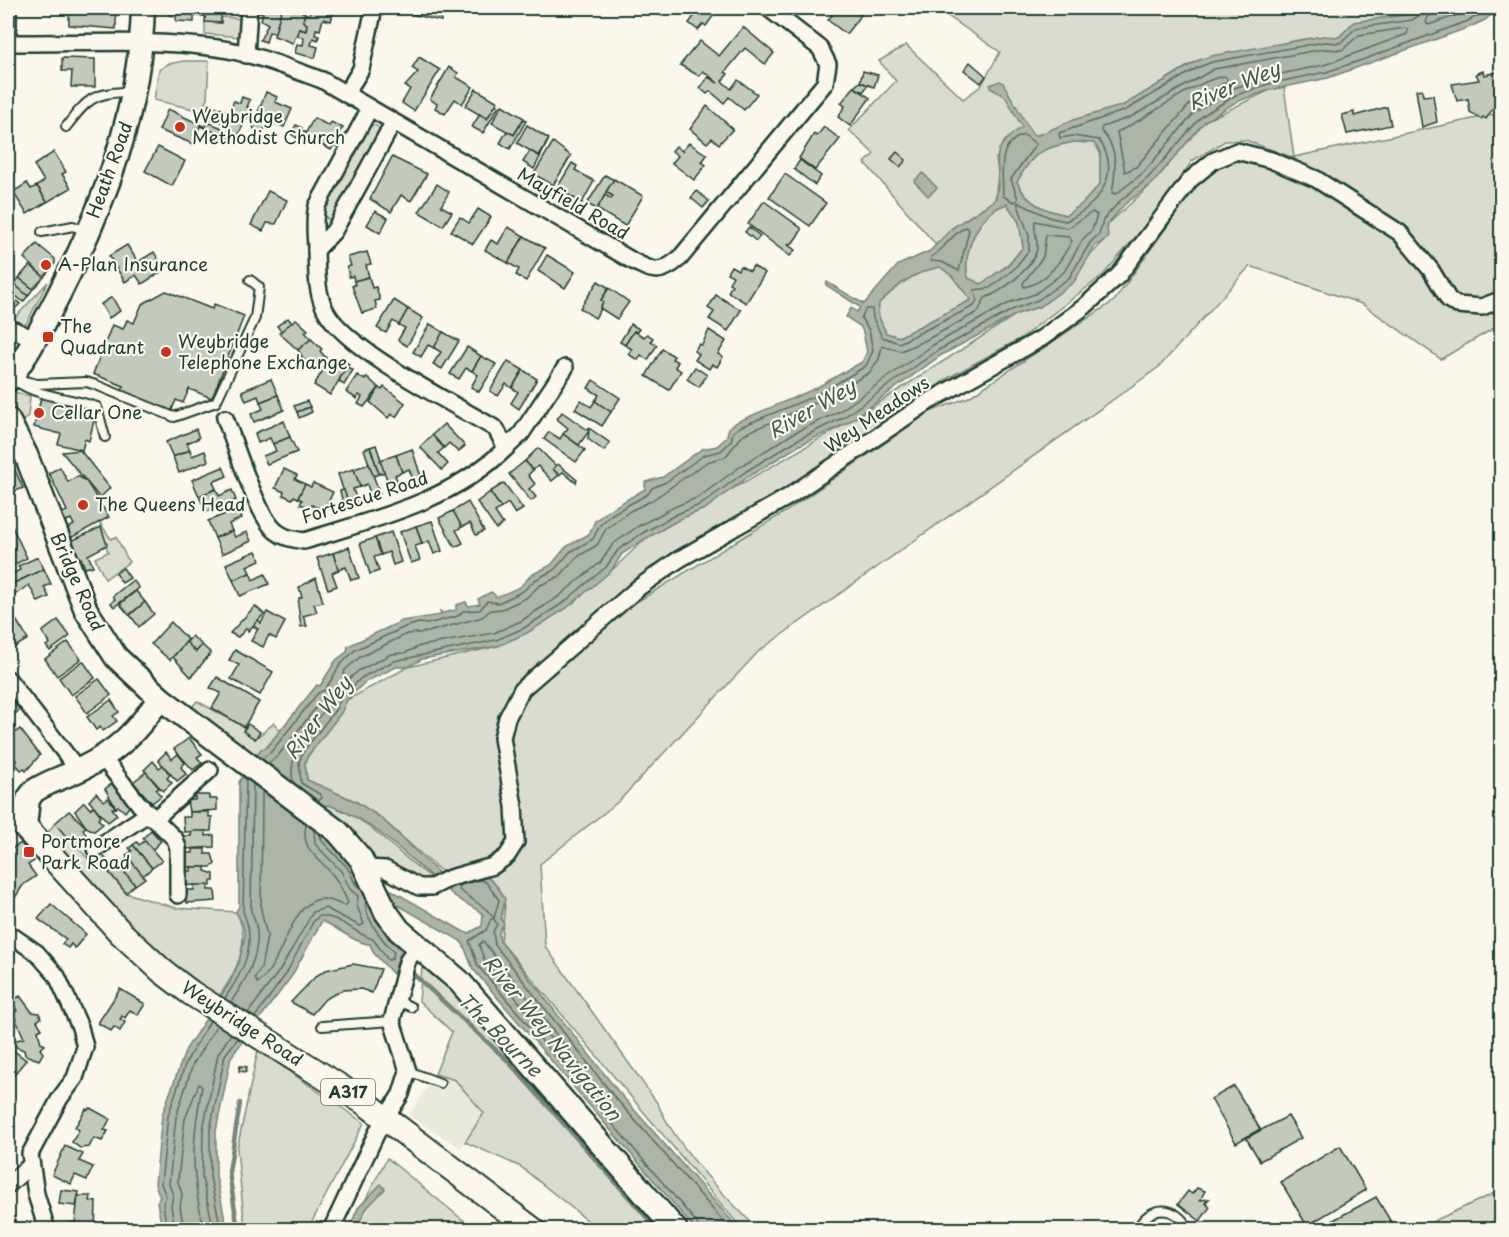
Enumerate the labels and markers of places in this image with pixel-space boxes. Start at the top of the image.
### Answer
place label: Weybridge Methodist Church [192,102,345,150]
marker: Weybridge Methodist Church [173,120,187,134]
place label: A-Plan Insurance [58,250,208,277]
marker: A-Plan Insurance [39,258,53,272]
place label: The Quadrant [60,312,144,360]
place label: Weybridge Telephone Exchange [178,327,348,375]
marker: The Quadrant [41,330,55,344]
marker: Weybridge Telephone Exchange [159,345,173,359]
place label: Cellar One [51,398,142,425]
marker: Cellar One [32,406,46,420]
place label: The Queens Head [95,490,246,517]
marker: The Queens Head [76,498,90,512]
place label: Portmore Park Road [41,827,130,875]
marker: Portmore Park Road [22,845,36,859]

